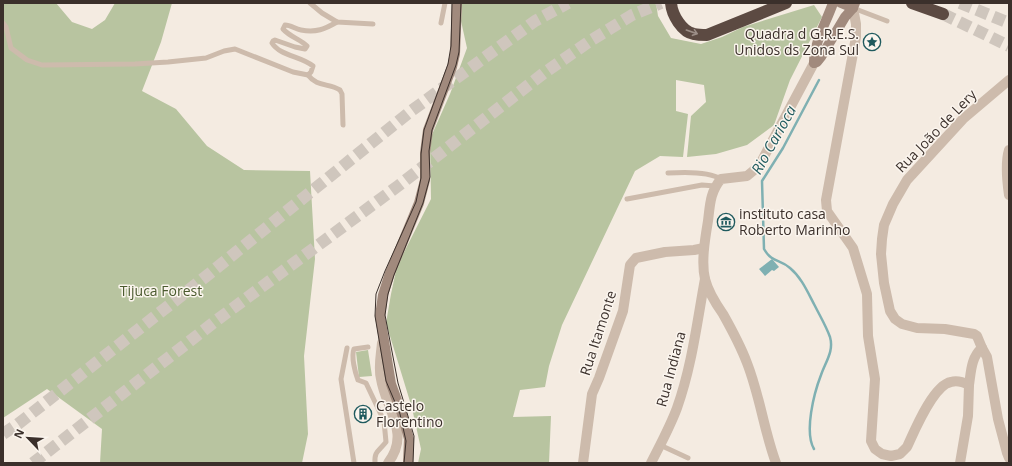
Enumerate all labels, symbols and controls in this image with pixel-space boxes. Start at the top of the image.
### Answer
place label: Quadra d G.R.E.S. Unidos ds Zona Sul [734,24,859,59]
one-way arrow [686,29,698,37]
place icon: Quadra d G.R.E.S. Unidos ds Zona Sul [862,32,882,52]
street label: Rua João de Lery [891,84,981,176]
water label: Rio Carioca [746,101,800,177]
place label: instituto casa Roberto Marinho [739,204,850,239]
museum icon: instituto casa Roberto Marinho [716,212,736,232]
park label: Tijuca Forest [120,281,202,300]
street label: Rua Itamonte [575,288,620,378]
street label: Rua Indiana [651,329,690,409]
place label: Castelo Florentino [376,396,443,431]
building icon: Castelo Florentino [353,404,373,424]
north arrow [8,418,48,458]
text: N [10,426,27,441]

